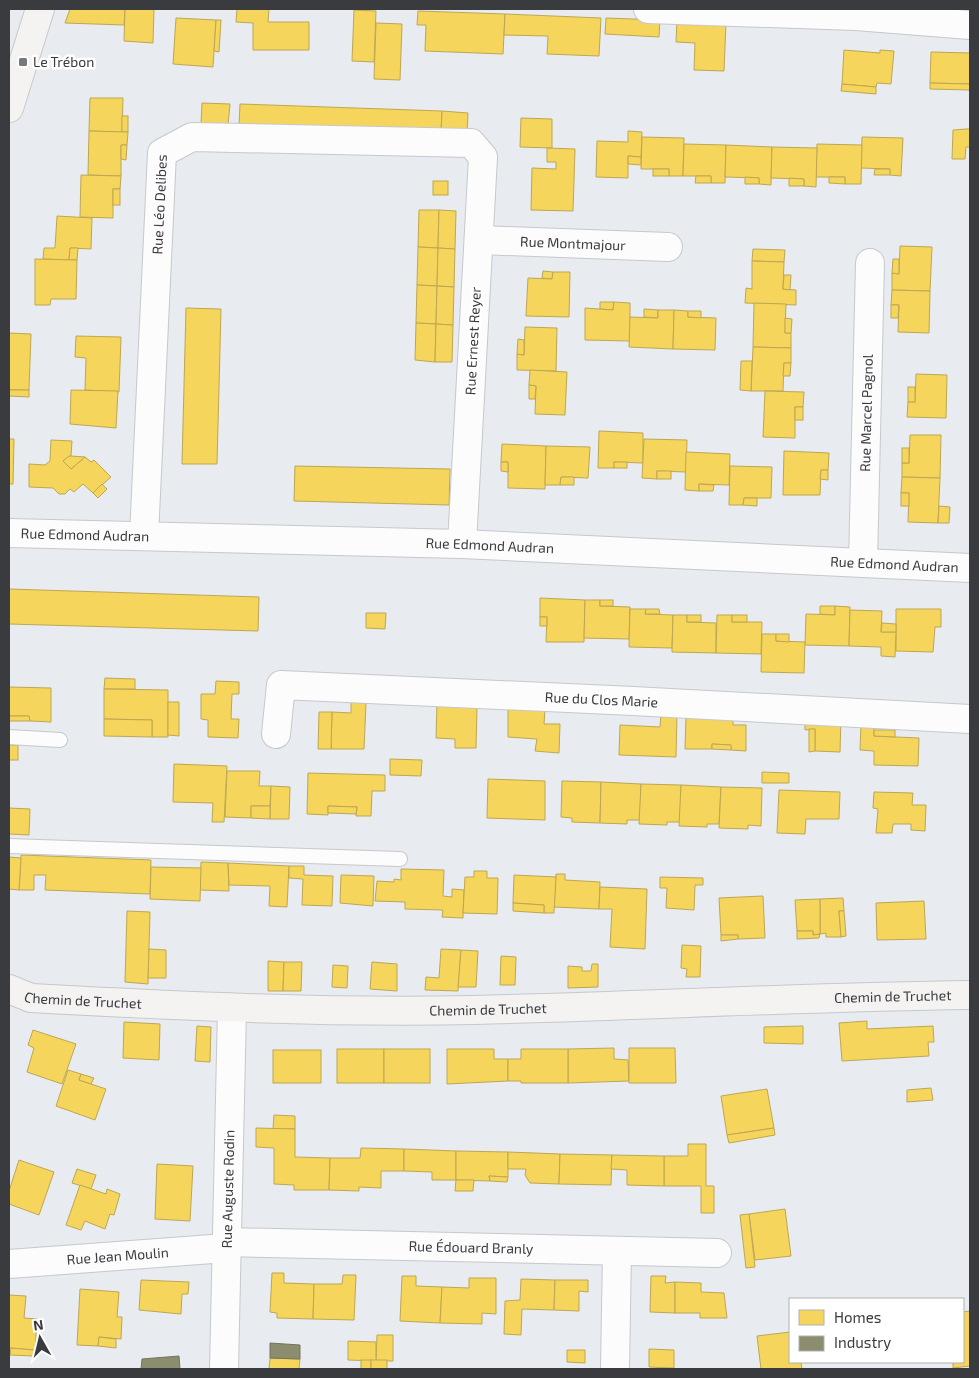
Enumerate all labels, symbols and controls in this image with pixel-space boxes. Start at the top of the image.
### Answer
place label: Le Trébon [33,53,94,70]
marker: Le Trébon [17,56,29,68]
street label: Rue Léo Delibes [148,154,170,255]
street label: Rue Montmajour [520,233,627,253]
street label: Rue Ernest Reyer [461,286,484,396]
street label: Rue Marcel Pagnol [856,353,876,472]
street label: Rue Edmond Audran [21,524,149,544]
street label: Rue Edmond Audran [425,534,554,556]
street label: Rue Edmond Audran [830,552,959,575]
street label: Rue du Clos Marie [544,688,659,710]
street label: Chemin de Truchet [834,986,952,1006]
street label: Chemin de Truchet [22,987,142,1012]
street label: Chemin de Truchet [429,999,547,1019]
street label: Rue Auguste Rodin [218,1129,237,1249]
street label: Rue Édouard Branly [408,1237,534,1257]
street label: Rue Jean Moulin [66,1243,169,1268]
legend [789,1298,964,1363]
text: Homes [834,1308,881,1326]
north arrow [15,1313,65,1363]
text: N [32,1316,44,1334]
text: Industry [834,1333,891,1351]

